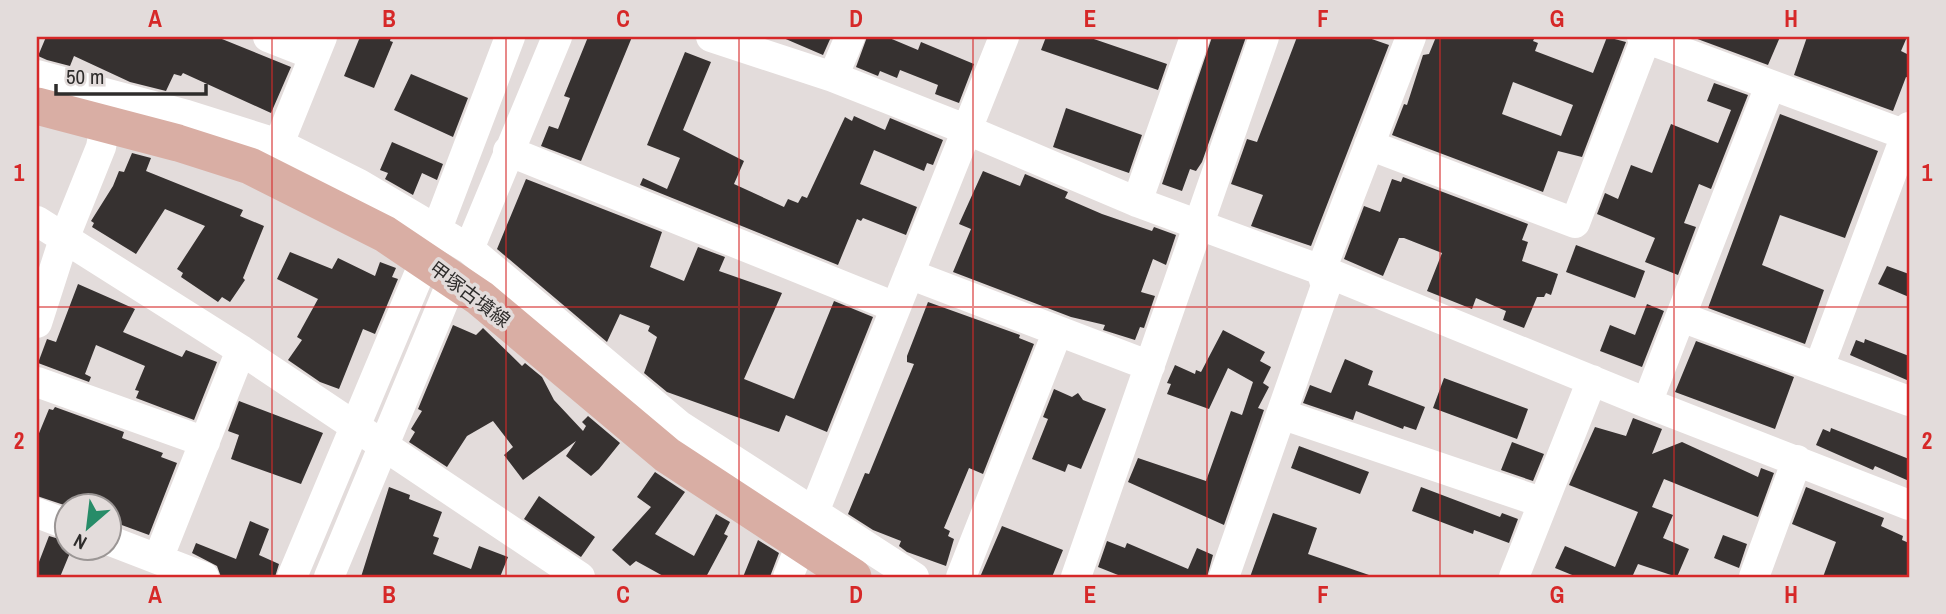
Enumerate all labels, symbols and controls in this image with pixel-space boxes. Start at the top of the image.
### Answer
text: A [148,3,162,34]
text: B [382,3,396,34]
text: C [616,3,630,34]
text: D [849,3,863,34]
text: E [1084,3,1096,34]
text: F [1317,3,1329,34]
text: G [1550,3,1564,34]
text: H [1784,3,1798,34]
scale bar [56,52,206,96]
text: 50 m [66,62,104,91]
text: 1 [14,157,25,188]
text: 1 [1922,157,1933,188]
street label: 甲塚古墳線 [424,255,516,333]
text: 2 [14,425,24,456]
text: 2 [1922,425,1932,456]
north arrow [52,491,122,562]
text: N [69,528,91,556]
text: A [148,579,162,610]
text: B [382,579,396,610]
text: C [616,579,630,610]
text: D [849,579,863,610]
text: E [1084,579,1096,610]
text: F [1317,579,1329,610]
text: G [1550,579,1564,610]
text: H [1784,579,1798,610]

